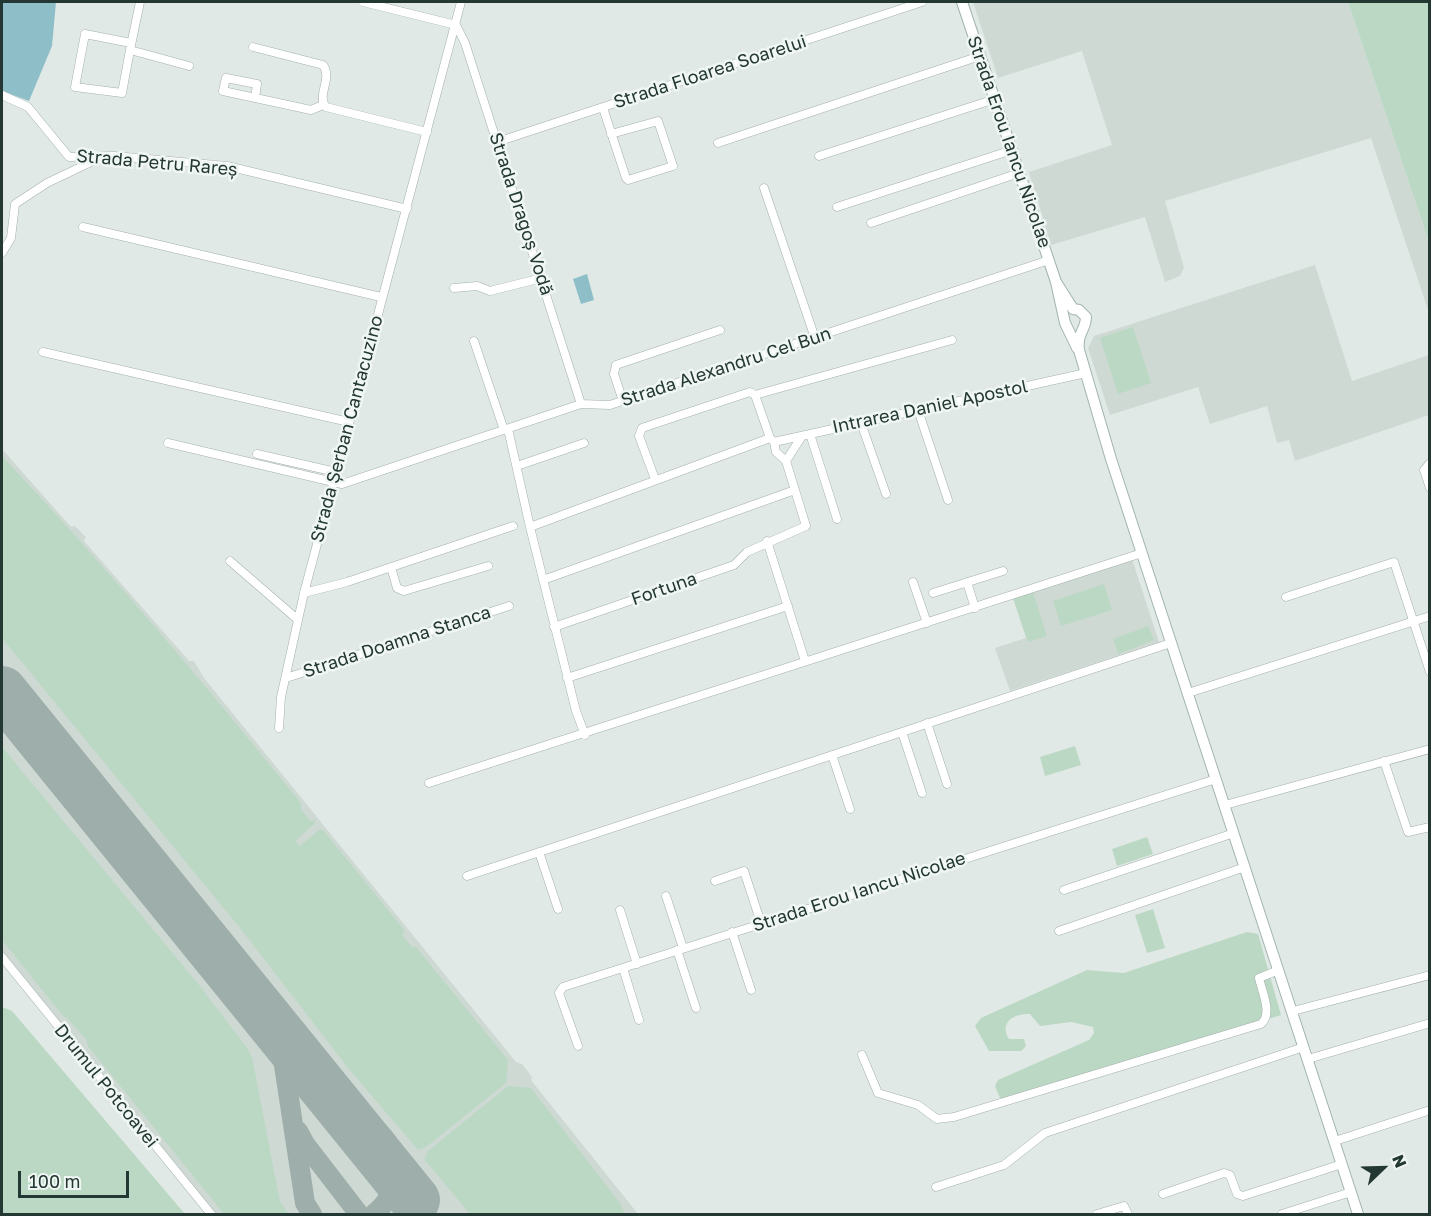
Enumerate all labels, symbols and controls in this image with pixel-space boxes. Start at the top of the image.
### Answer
street label: Strada Floarea Soarelui [611,31,809,113]
street label: Strada Erou Iancu Nicolae [963,33,1055,251]
street label: Strada Dragoș Vodă [485,130,557,298]
street label: Strada Petru Rareș [75,145,239,181]
street label: Strada Șerban Cantacuzino [306,313,388,545]
street label: Strada Alexandru Cel Bun [618,323,834,411]
street label: Intrarea Daniel Apostol [830,376,1030,438]
street label: Fortuna [628,568,700,610]
street label: Strada Doamna Stanca [300,601,494,683]
street label: Strada Erou Iancu Nicolae [750,847,968,937]
street label: Drumul Potcoavei [50,1020,162,1152]
north arrow [1353,1138,1413,1198]
text: N [1388,1151,1411,1170]
scale bar [21,1159,132,1197]
text: 100 m [29,1170,80,1192]

